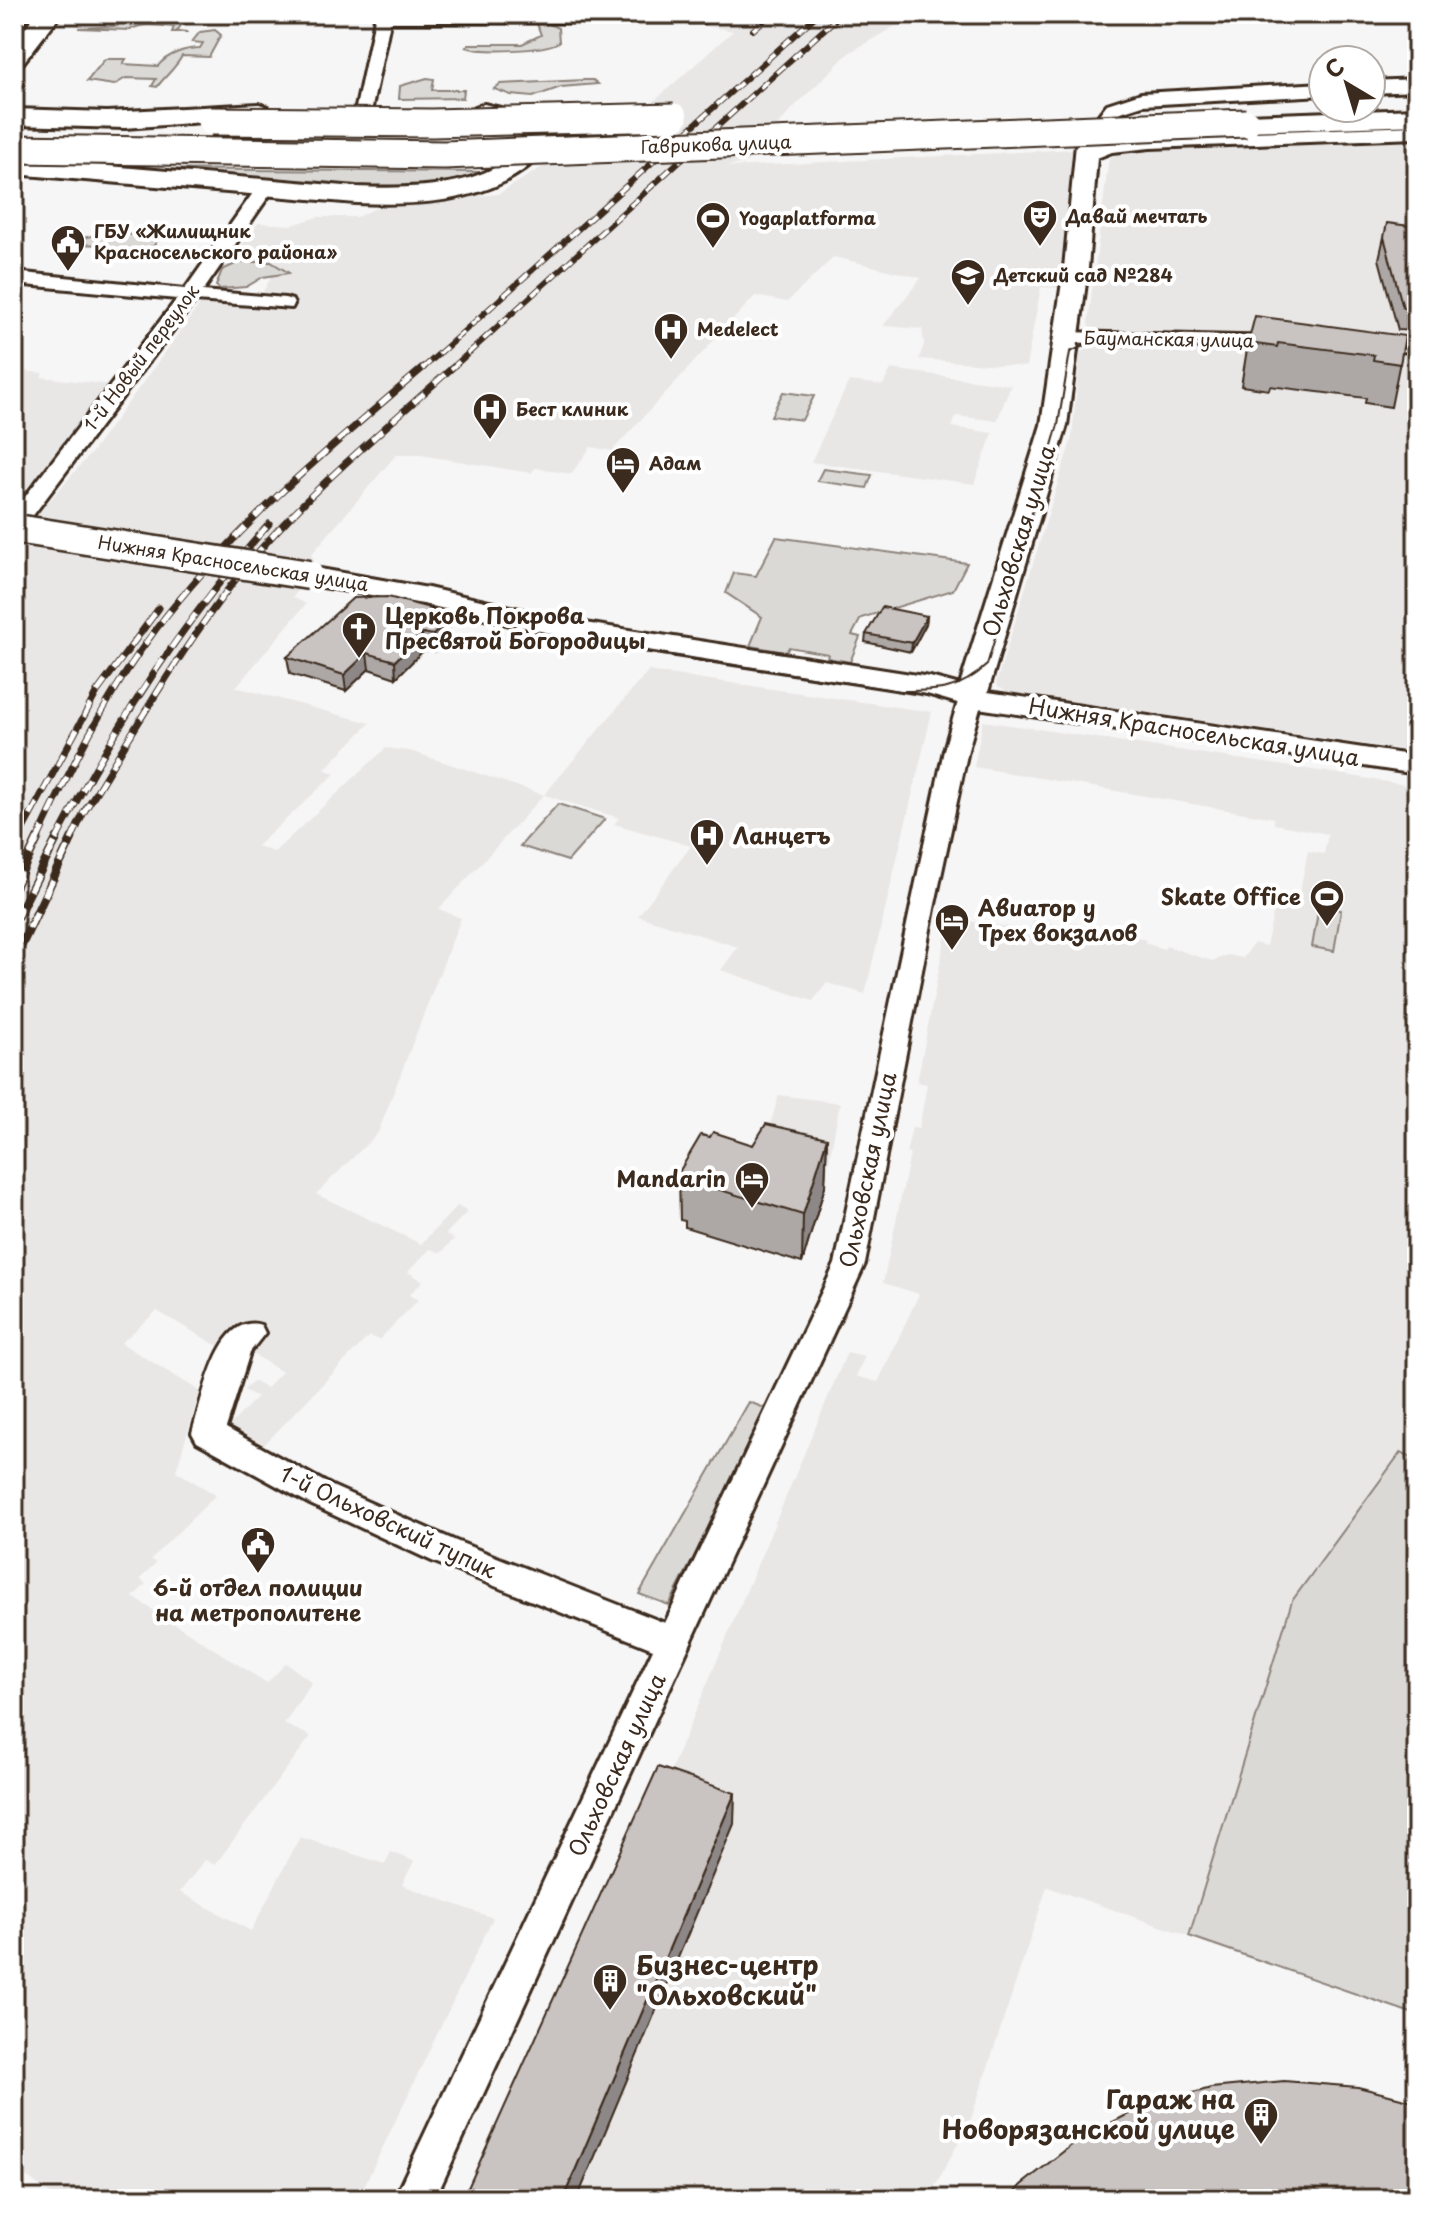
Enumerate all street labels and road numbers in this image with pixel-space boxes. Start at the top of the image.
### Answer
street label: Гаврикова улица [640,127,792,160]
street label: 1-й Новый переулок [77,278,205,436]
street label: Бауманская улица [1084,324,1255,353]
street label: Ольховская улица [973,440,1063,641]
street label: Нижняя Красносельская улица [96,528,371,597]
street label: Нижняя Красносельская улица [1027,688,1362,773]
street label: Ольховская улица [830,1069,903,1271]
street label: 1-й Ольховский тупик [275,1456,503,1586]
street label: Ольховская улица [559,1667,673,1862]

